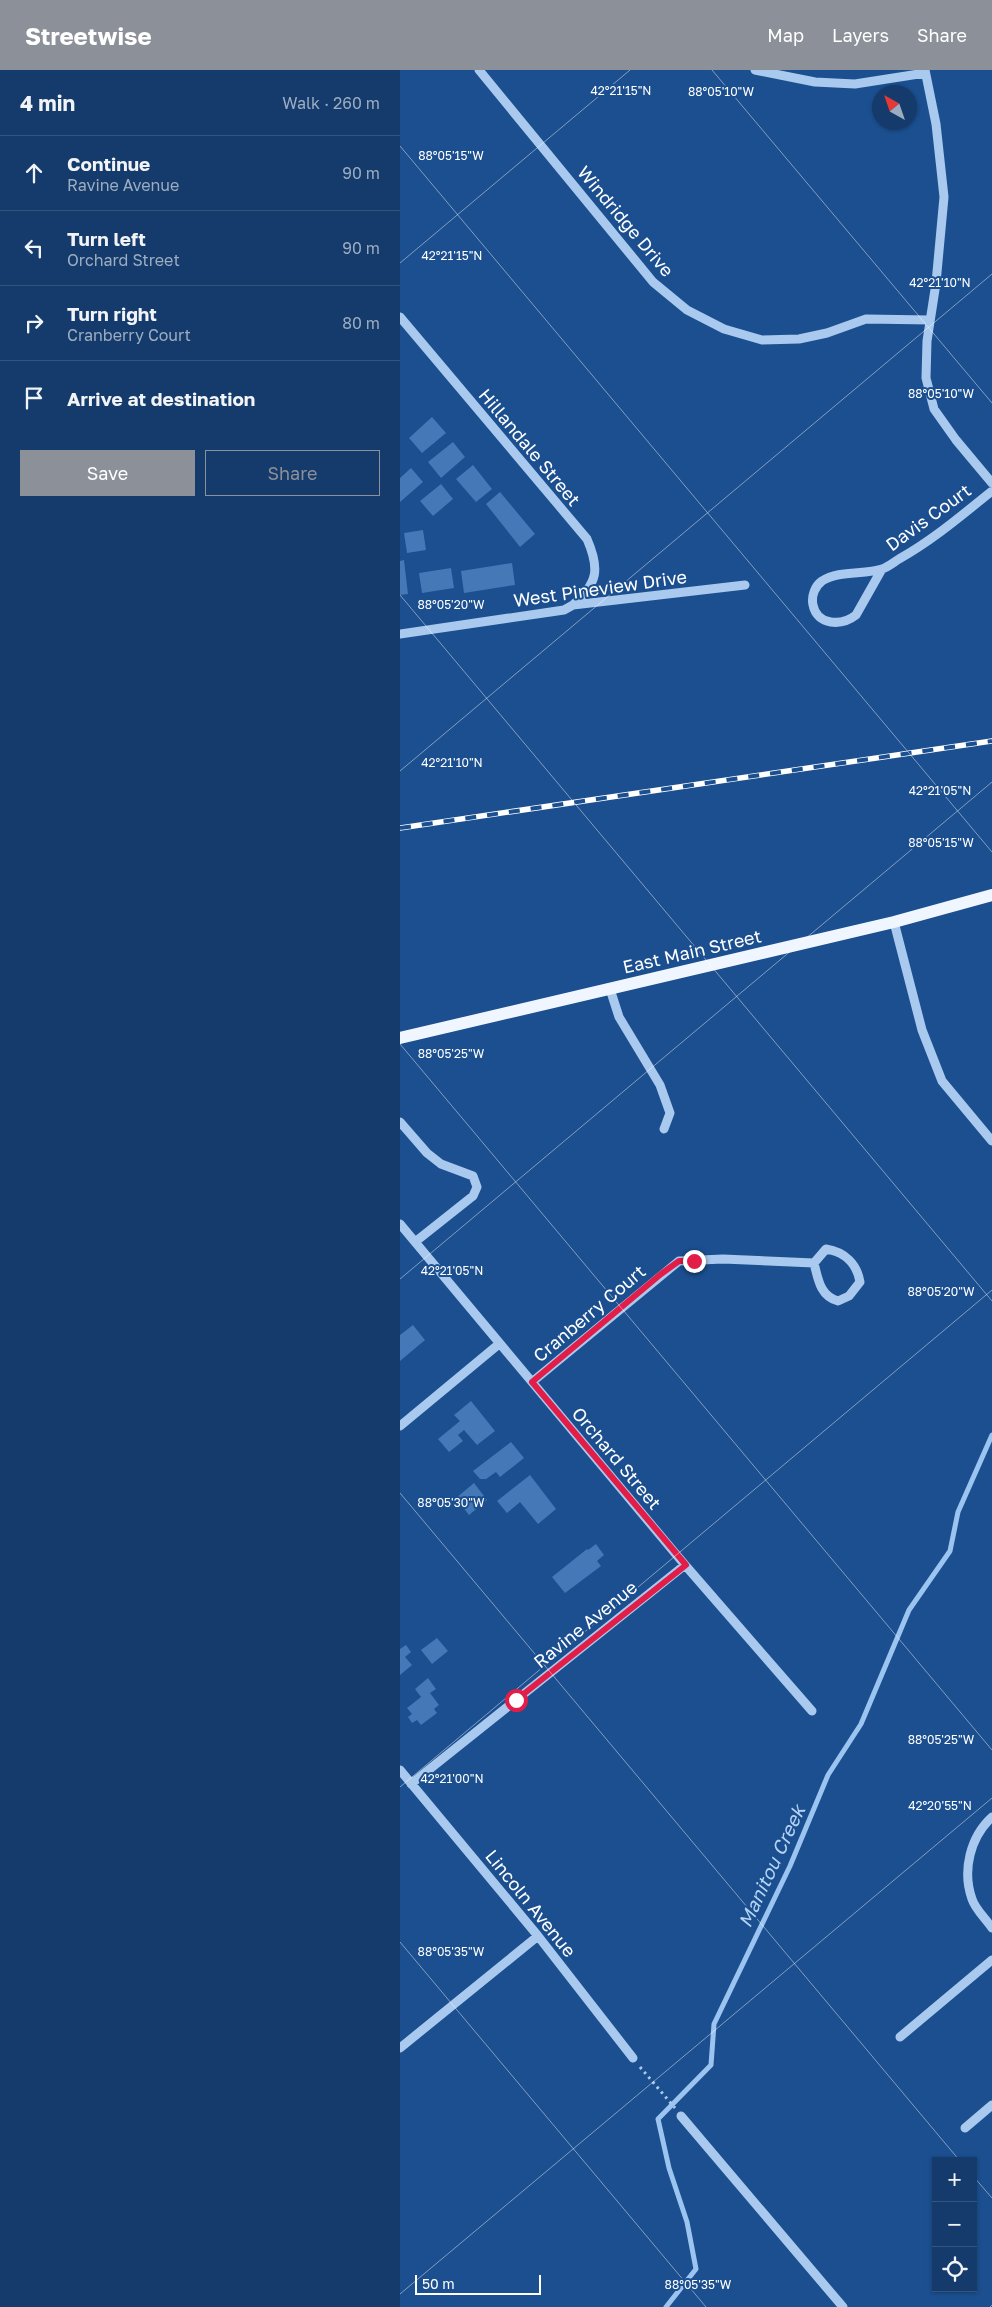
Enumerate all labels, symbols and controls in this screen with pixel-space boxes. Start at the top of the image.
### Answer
text: Streetwise [25,21,152,50]
text: Map [767,24,804,46]
text: Layers [832,24,889,46]
text: Share [917,24,967,46]
text: 42°21'15"N [591,83,651,98]
text: 88°05'10"W [688,84,755,99]
north arrow [872,85,917,130]
text: 4 min [20,90,75,116]
text: Walk · 260 m [282,93,380,113]
text: 88°05'15"W [418,148,484,163]
text: Continue [67,152,150,175]
icon: ahead [20,159,48,187]
street label: Windridge Drive [573,161,679,281]
text: 90 m [342,163,380,183]
text: Ravine Avenue [67,175,179,195]
text: Turn left [67,227,146,250]
icon: left [20,234,48,262]
text: 90 m [342,238,380,258]
text: 42°21'15"N [422,248,482,263]
text: Orchard Street [67,250,180,270]
text: 42°21'10"N [909,275,971,290]
text: Turn right [67,302,157,325]
icon: right [20,309,48,337]
text: 80 m [342,313,380,333]
text: Cranberry Court [67,325,191,345]
icon: arrive [20,384,48,412]
street label: Hillandale Street [475,384,585,510]
text: 88°05'10"W [908,386,975,401]
text: Arrive at destination [67,387,255,410]
button: Save [20,450,195,496]
button: Share [205,450,380,496]
street label: Davis Court [881,479,975,555]
street label: West Pineview Drive [512,565,688,611]
text: 88°05'20"W [417,597,485,612]
text: 42°21'10"N [421,755,483,770]
text: 42°21'05"N [909,783,971,798]
text: 88°05'15"W [908,835,974,850]
street label: East Main Street [621,924,763,978]
text: 88°05'25"W [418,1046,485,1061]
route end [683,1250,706,1273]
street label: Cranberry Court [528,1260,650,1366]
text: 42°21'05"N [421,1263,483,1278]
text: 88°05'20"W [907,1284,975,1299]
street label: Orchard Street [568,1402,666,1514]
text: 88°05'30"W [417,1495,485,1510]
street label: Ravine Avenue [529,1576,641,1672]
route start [505,1689,528,1712]
text: 88°05'25"W [908,1732,975,1747]
text: 42°21'00"N [420,1771,484,1786]
text: 42°20'55"N [908,1798,972,1813]
water label: Manitou Creek [733,1799,810,1931]
street label: Lincoln Avenue [481,1845,581,1961]
text: 88°05'35"W [418,1944,485,1959]
map controls [932,2157,977,2292]
button: + [932,2157,977,2202]
button: − [932,2202,977,2247]
button: locate [932,2247,977,2292]
scale bar [415,2272,541,2295]
text: 50 m [422,2275,455,2292]
text: 88°05'35"W [665,2277,732,2292]

